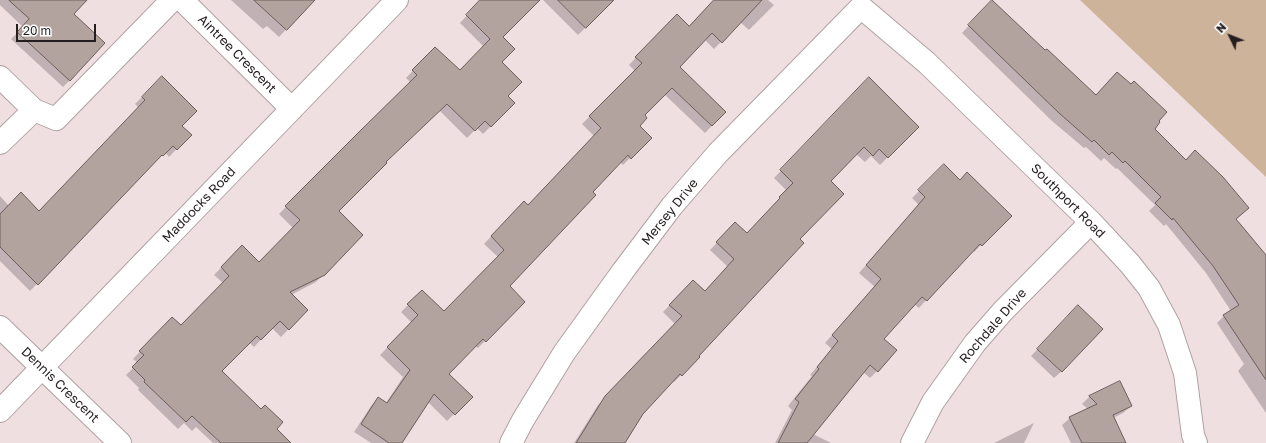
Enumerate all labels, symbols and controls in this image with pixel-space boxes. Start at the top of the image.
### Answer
street label: Aintree Crescent [195,12,279,96]
scale bar [18,16,98,42]
north arrow [1210,16,1250,56]
text: N [1213,20,1228,35]
text: 20 m [23,23,51,38]
street label: Southport Road [1028,161,1108,241]
street label: Maddocks Road [159,164,239,246]
street label: Mersey Drive [639,176,701,248]
street label: Rochdale Drive [956,285,1030,367]
street label: Dennis Crescent [18,344,102,426]

